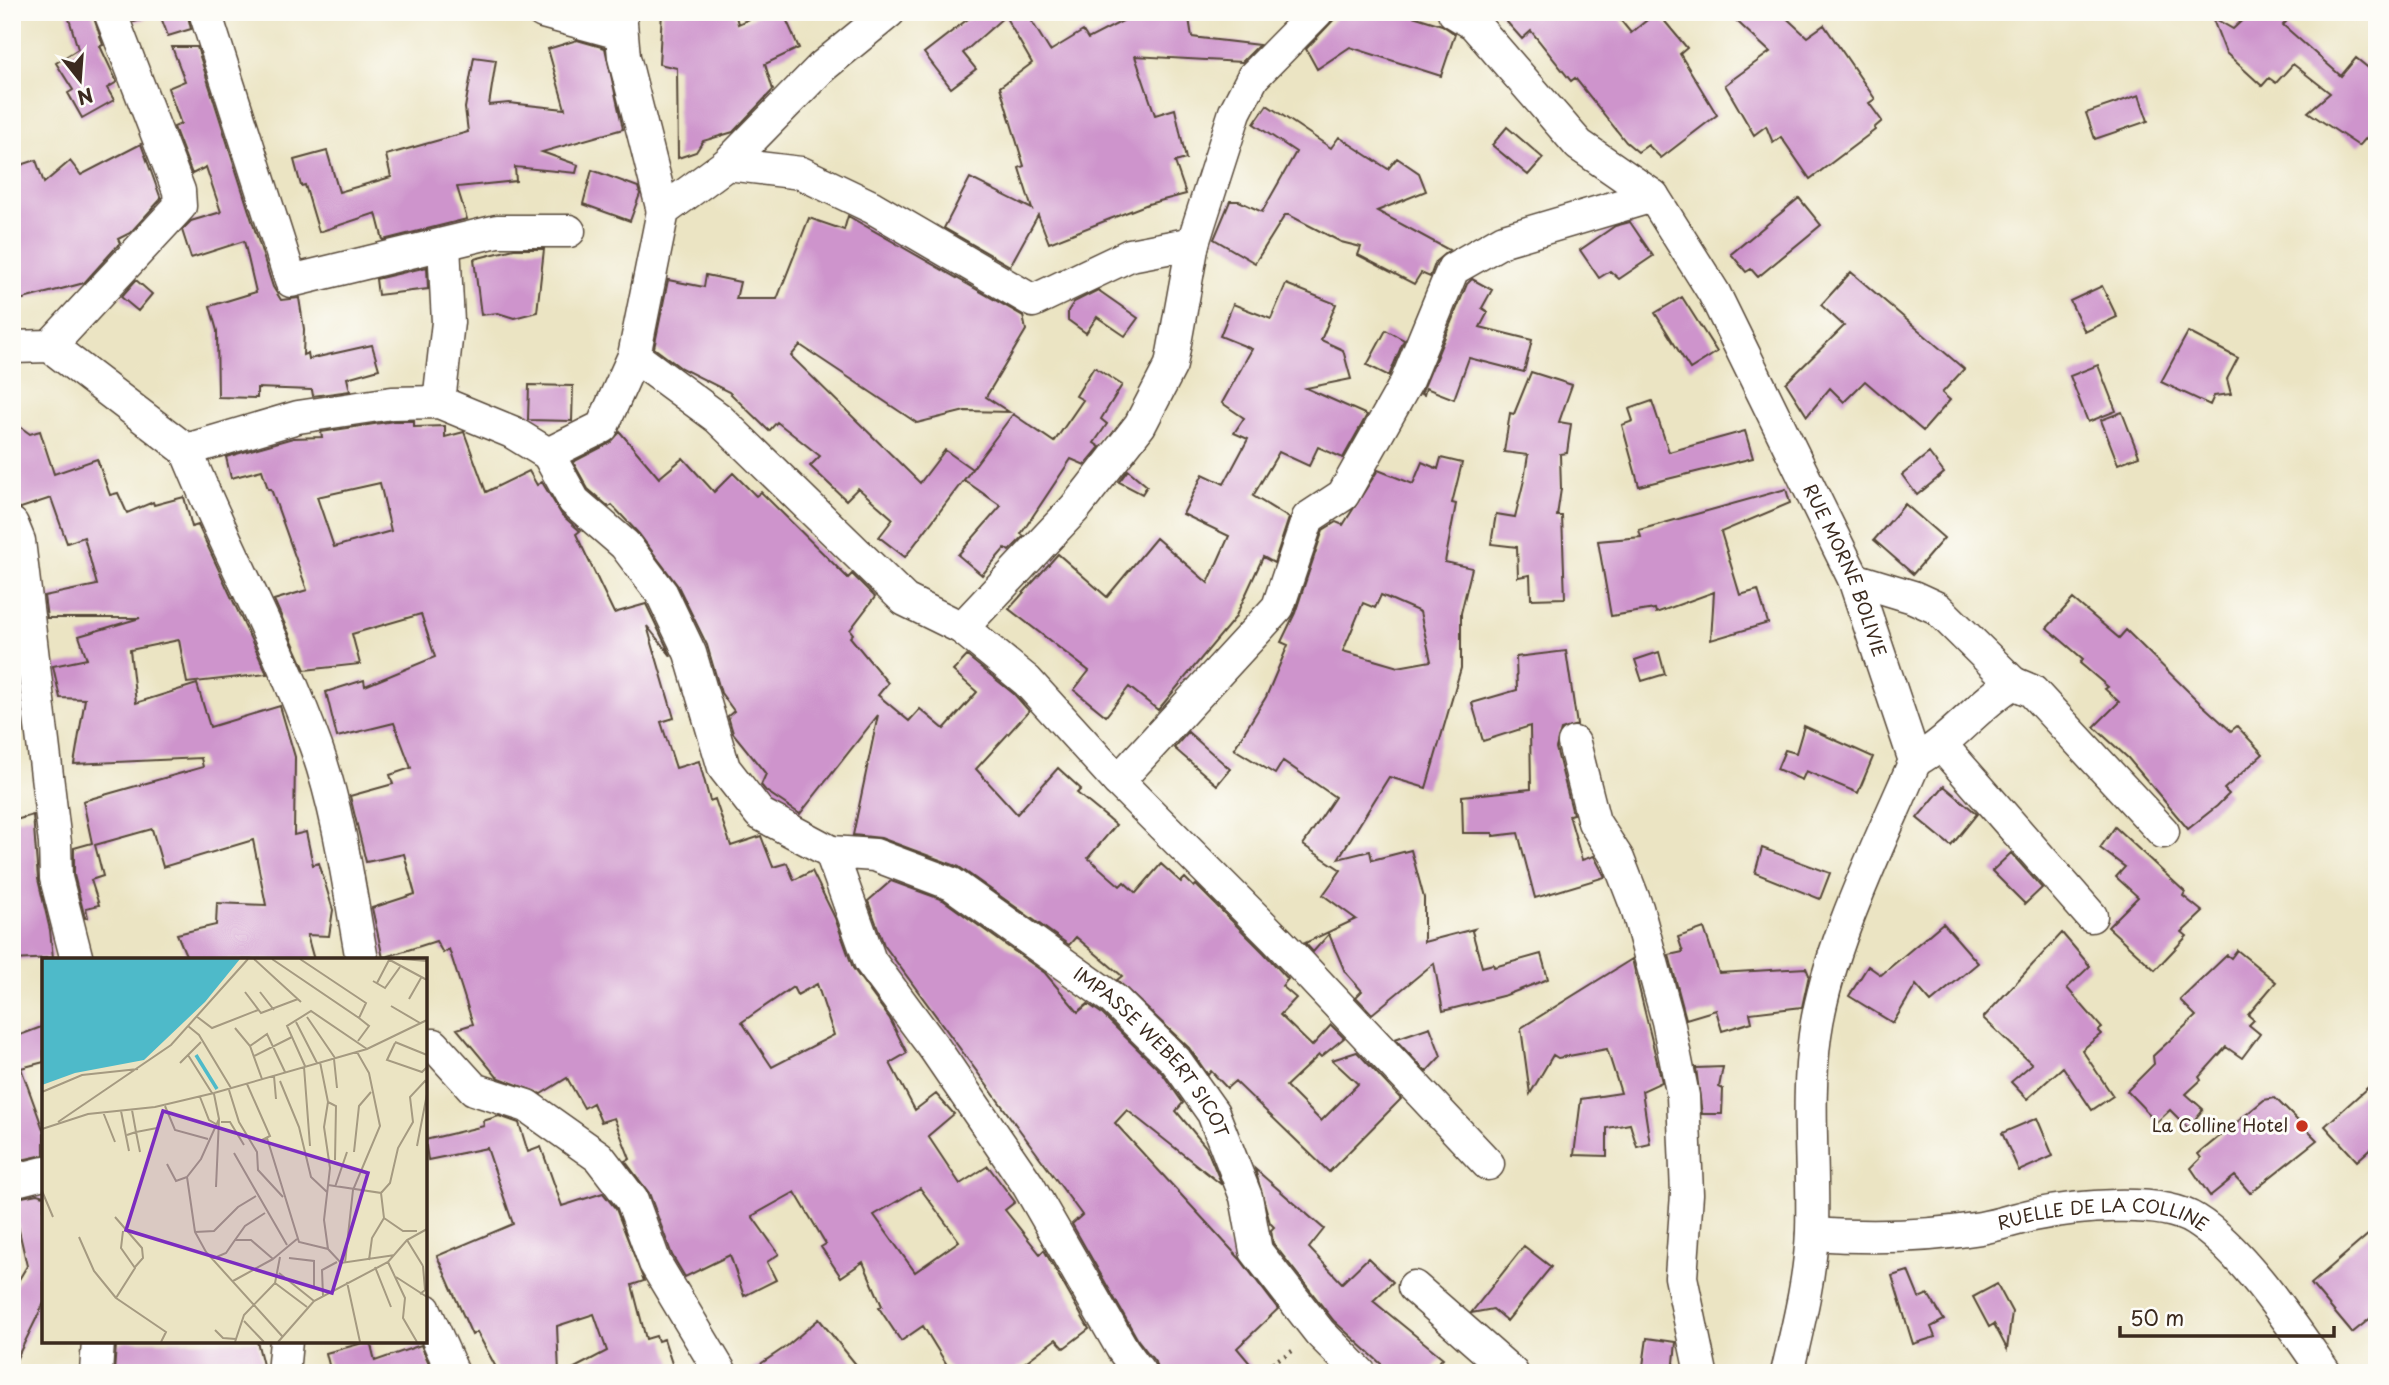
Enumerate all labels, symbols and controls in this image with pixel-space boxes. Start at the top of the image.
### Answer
north arrow [46,46,116,116]
text: N [74,82,97,113]
street label: RUE MORNE BOLIVIE [1797,479,1894,660]
inset map [42,958,427,1343]
street label: IMPASSE WEBERT SICOT [1068,960,1237,1142]
place label: La Colline Hotel [2152,1111,2288,1138]
marker: La Colline Hotel [2294,1118,2310,1134]
street label: RUELLE DE LA COLLINE [1994,1191,2215,1237]
scale bar [2120,1294,2333,1338]
text: 50 m [2130,1301,2184,1333]

